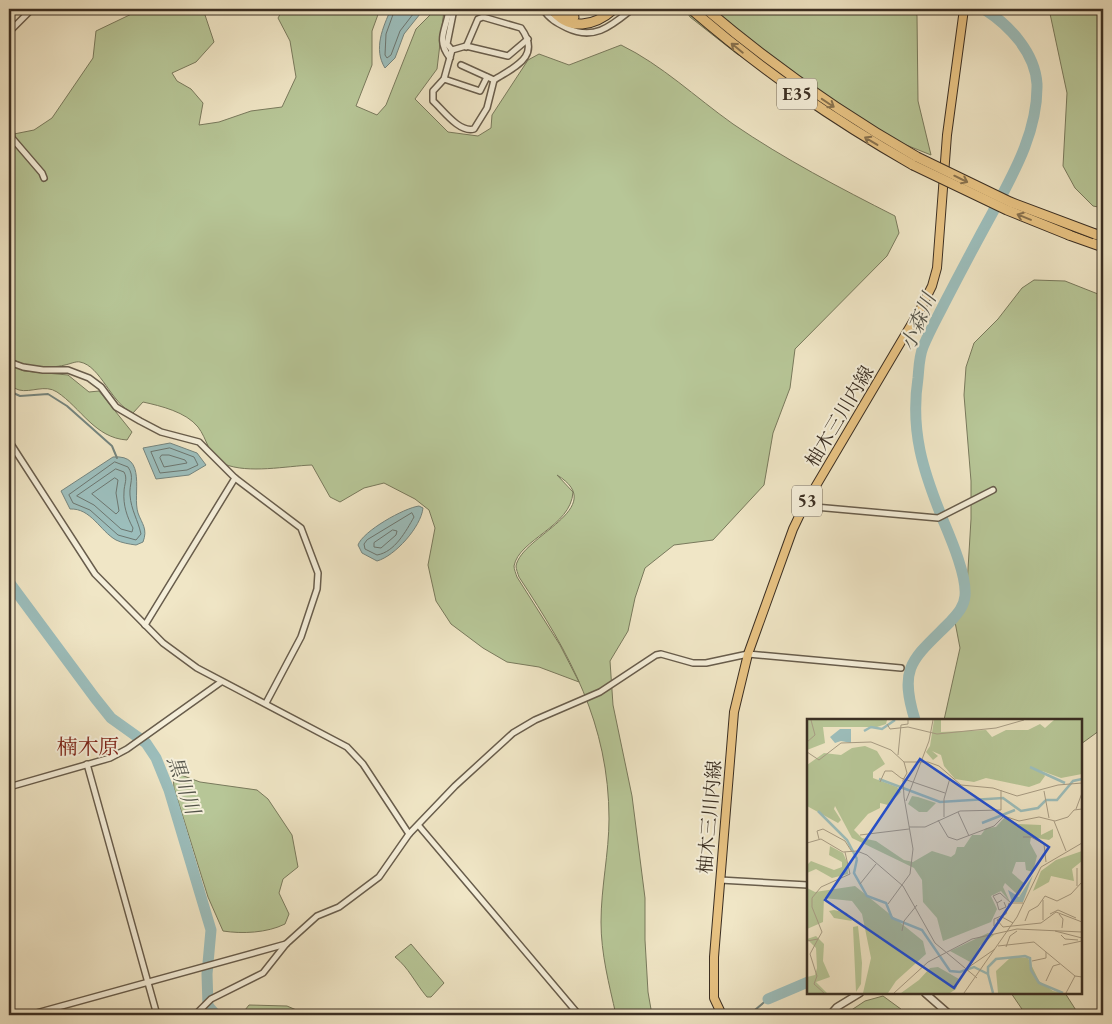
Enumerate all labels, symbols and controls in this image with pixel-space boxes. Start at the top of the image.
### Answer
one-way arrow [731,43,744,54]
road number: E35 [777,78,817,110]
one-way arrow [820,98,834,108]
one-way arrow [864,135,878,145]
one-way arrow [953,175,968,184]
one-way arrow [1017,212,1032,221]
water label: 小森川 [894,287,942,355]
street label: 柚木三川内線 [799,361,880,472]
road number: 53 [792,486,822,516]
inset map [807,719,1082,994]
district label: 楠木原 [57,733,120,760]
water label: 黒川川 [162,752,207,819]
street label: 柚木三川内線 [692,759,727,875]

